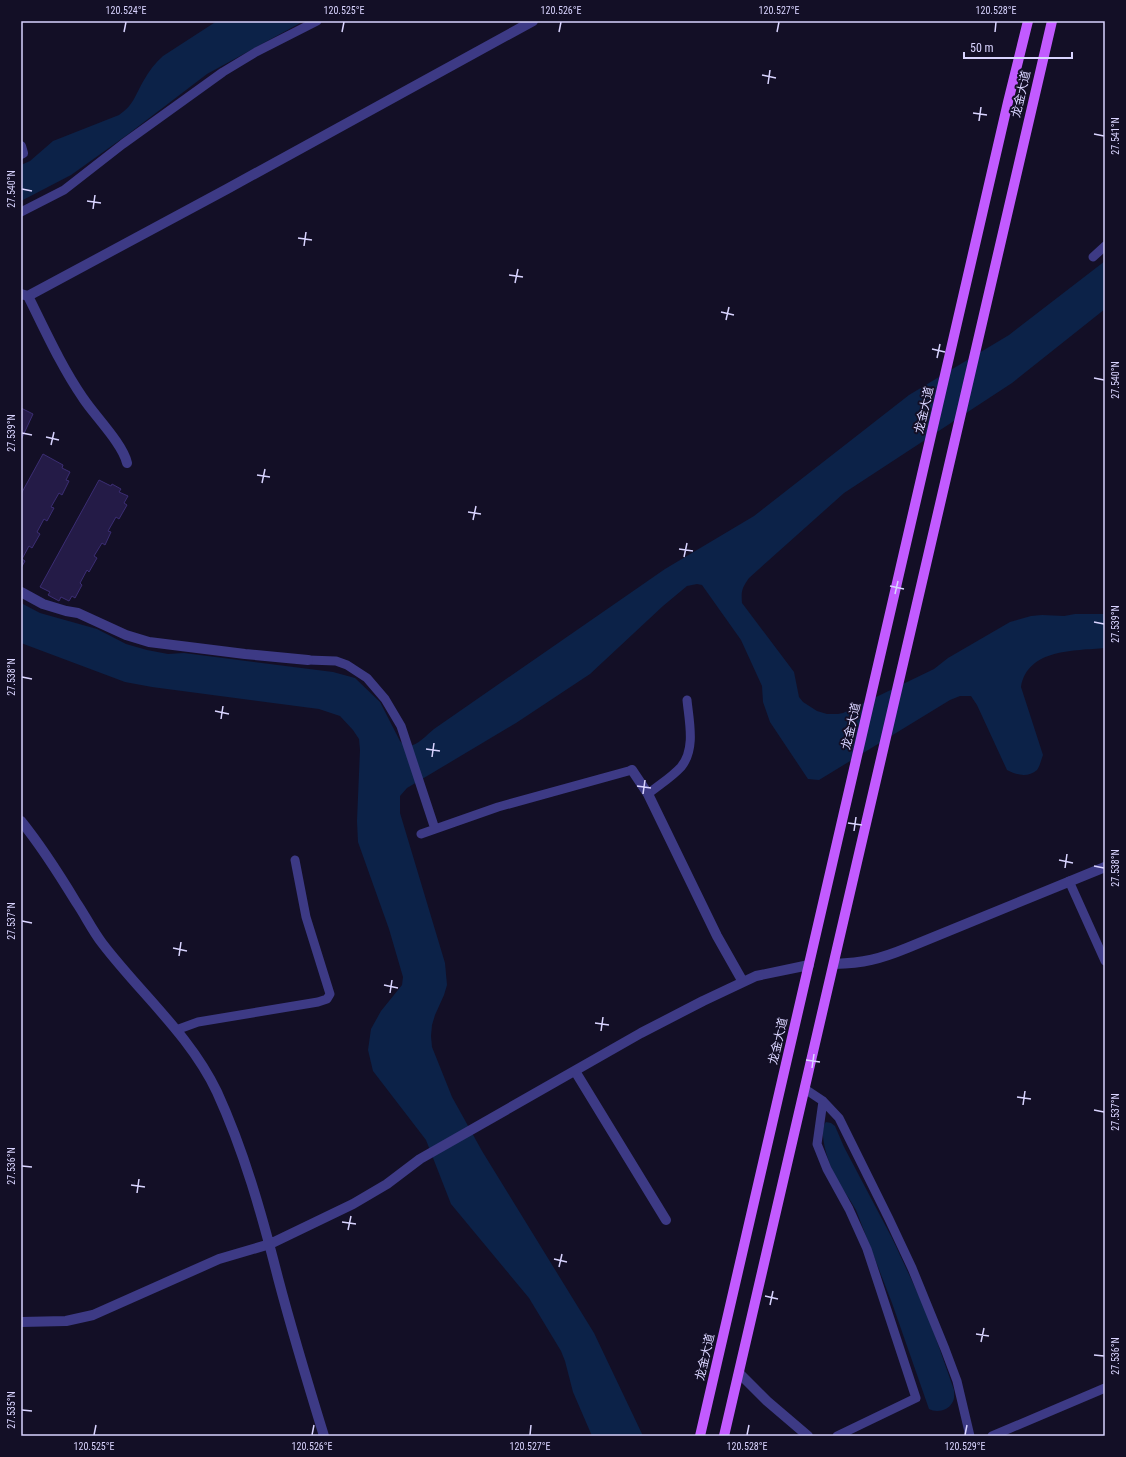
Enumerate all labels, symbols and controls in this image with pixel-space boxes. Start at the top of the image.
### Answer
text: 120.524°E [106,5,147,16]
text: 120.525°E [324,5,365,16]
text: 120.526°E [541,5,582,16]
text: 120.527°E [759,5,800,16]
text: 120.528°E [976,5,1017,16]
scale bar [964,34,1072,60]
text: 50 m [970,41,994,55]
street label: 龙金大道 [1009,69,1033,119]
text: 27.541°N [1110,117,1121,155]
text: 27.540°N [6,170,17,208]
text: 27.540°N [1110,361,1121,399]
street label: 龙金大道 [912,385,936,435]
text: 27.539°N [6,414,17,452]
text: 27.539°N [1110,605,1121,643]
text: 27.538°N [6,658,17,696]
street label: 龙金大道 [839,701,863,751]
text: 27.538°N [1110,849,1121,887]
text: 27.537°N [6,902,17,940]
street label: 龙金大道 [766,1016,790,1066]
text: 27.537°N [1110,1093,1121,1131]
text: 27.536°N [6,1147,17,1185]
street label: 龙金大道 [693,1332,717,1382]
text: 27.536°N [1110,1337,1121,1375]
text: 27.535°N [6,1391,17,1429]
text: 120.525°E [74,1441,115,1452]
text: 120.526°E [292,1441,333,1452]
text: 120.527°E [510,1441,551,1452]
text: 120.528°E [727,1441,768,1452]
text: 120.529°E [945,1441,986,1452]

